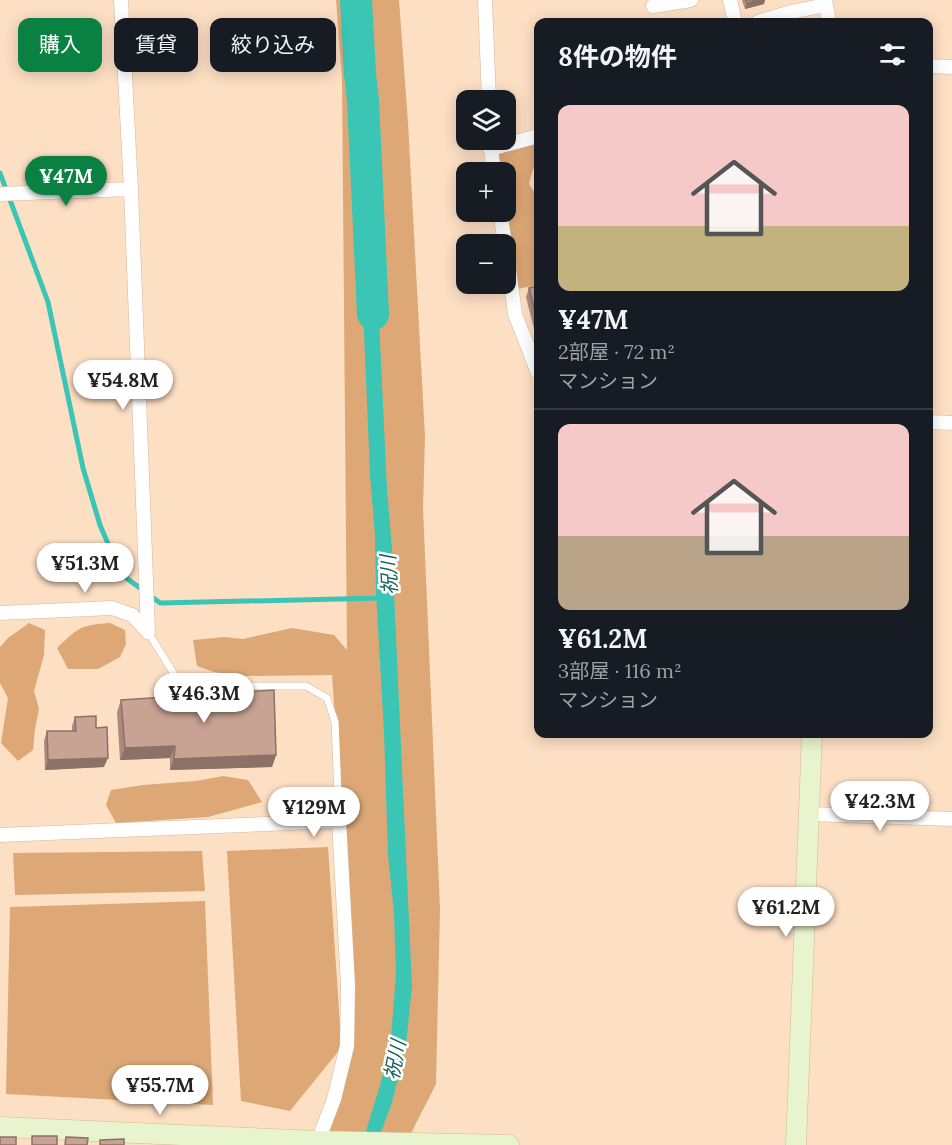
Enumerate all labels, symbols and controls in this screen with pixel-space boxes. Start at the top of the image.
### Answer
chip: 購入 [18,18,102,72]
chip: 賃貸 [114,18,198,72]
chip: 絞り込み [210,18,336,72]
icon: filters [876,38,909,71]
text: 8件の物件 [558,40,677,73]
map controls [456,90,516,294]
button: layers [456,90,516,150]
icon: home [680,144,788,252]
pin: ¥47M [30,156,102,207]
button: + [456,162,516,222]
text: ¥47M [39,163,93,188]
button: − [456,234,516,294]
text: ¥47M [558,303,628,336]
text: 2部屋 · 72 m² [558,339,675,364]
pin: ¥54.8M [74,360,172,411]
text: ¥54.8M [87,367,159,392]
text: マンション [558,368,658,393]
icon: home [680,463,788,571]
pin: ¥51.3M [36,543,134,594]
text: ¥51.3M [51,550,119,575]
water label: 祝川 [375,552,402,596]
text: ¥61.2M [558,622,647,655]
text: 3部屋 · 116 m² [558,658,682,683]
pin: ¥46.3M [155,673,253,724]
text: ¥46.3M [168,680,240,705]
text: マンション [558,687,658,712]
pin: ¥42.3M [831,781,929,832]
pin: ¥129M [272,787,356,838]
text: ¥42.3M [844,788,916,813]
text: ¥129M [282,794,346,819]
pin: ¥61.2M [737,887,835,938]
text: ¥61.2M [752,894,820,919]
water label: 祝川 [378,1036,411,1082]
pin: ¥55.7M [111,1065,209,1116]
text: ¥55.7M [126,1072,194,1097]

